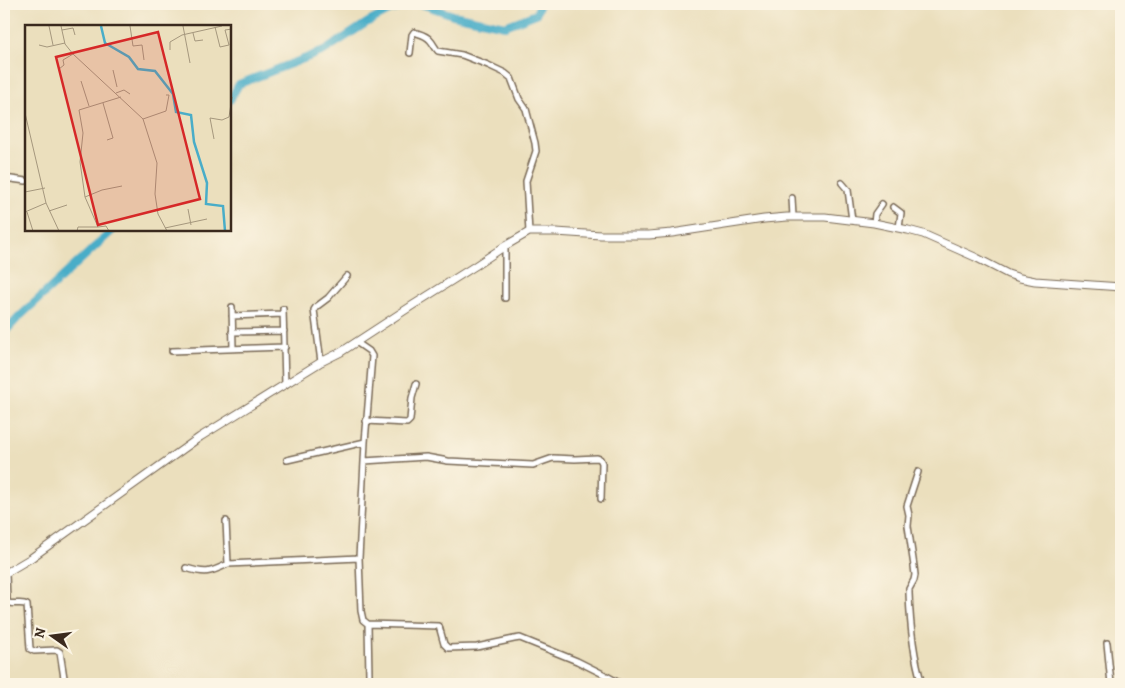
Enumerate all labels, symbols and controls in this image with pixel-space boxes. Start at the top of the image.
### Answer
inset map [25,25,231,231]
north arrow [28,610,78,660]
text: N [29,626,50,640]

